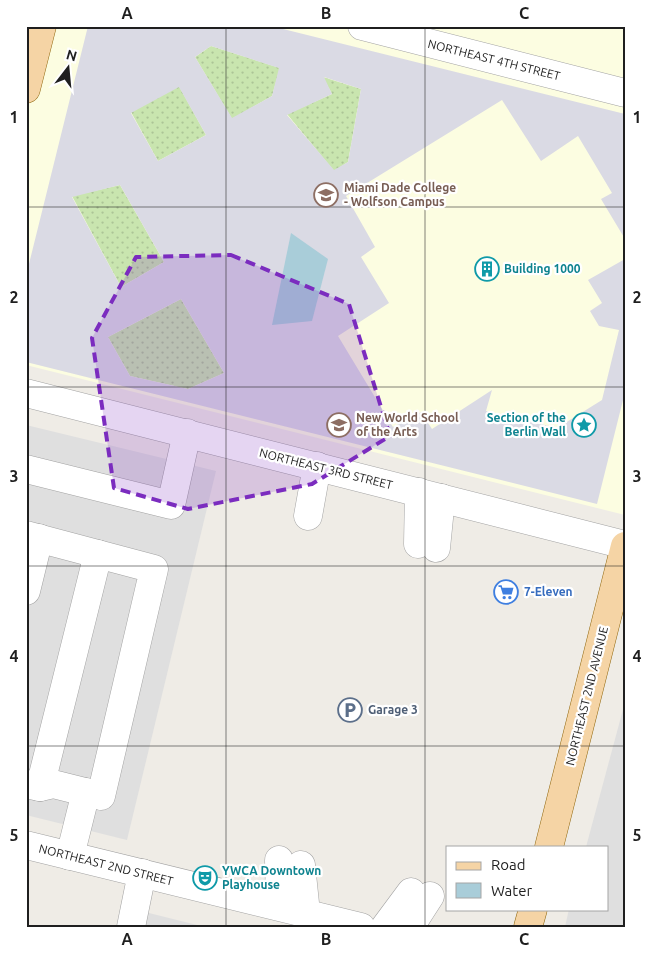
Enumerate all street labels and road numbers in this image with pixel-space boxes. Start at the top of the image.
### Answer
street label: NORTHEAST 4TH STREET [427,37,562,82]
street label: NORTHEAST 3RD STREET [258,446,394,491]
street label: NORTHEAST 2ND AVENUE [563,625,610,767]
street label: NORTHEAST 2ND STREET [38,842,175,888]

